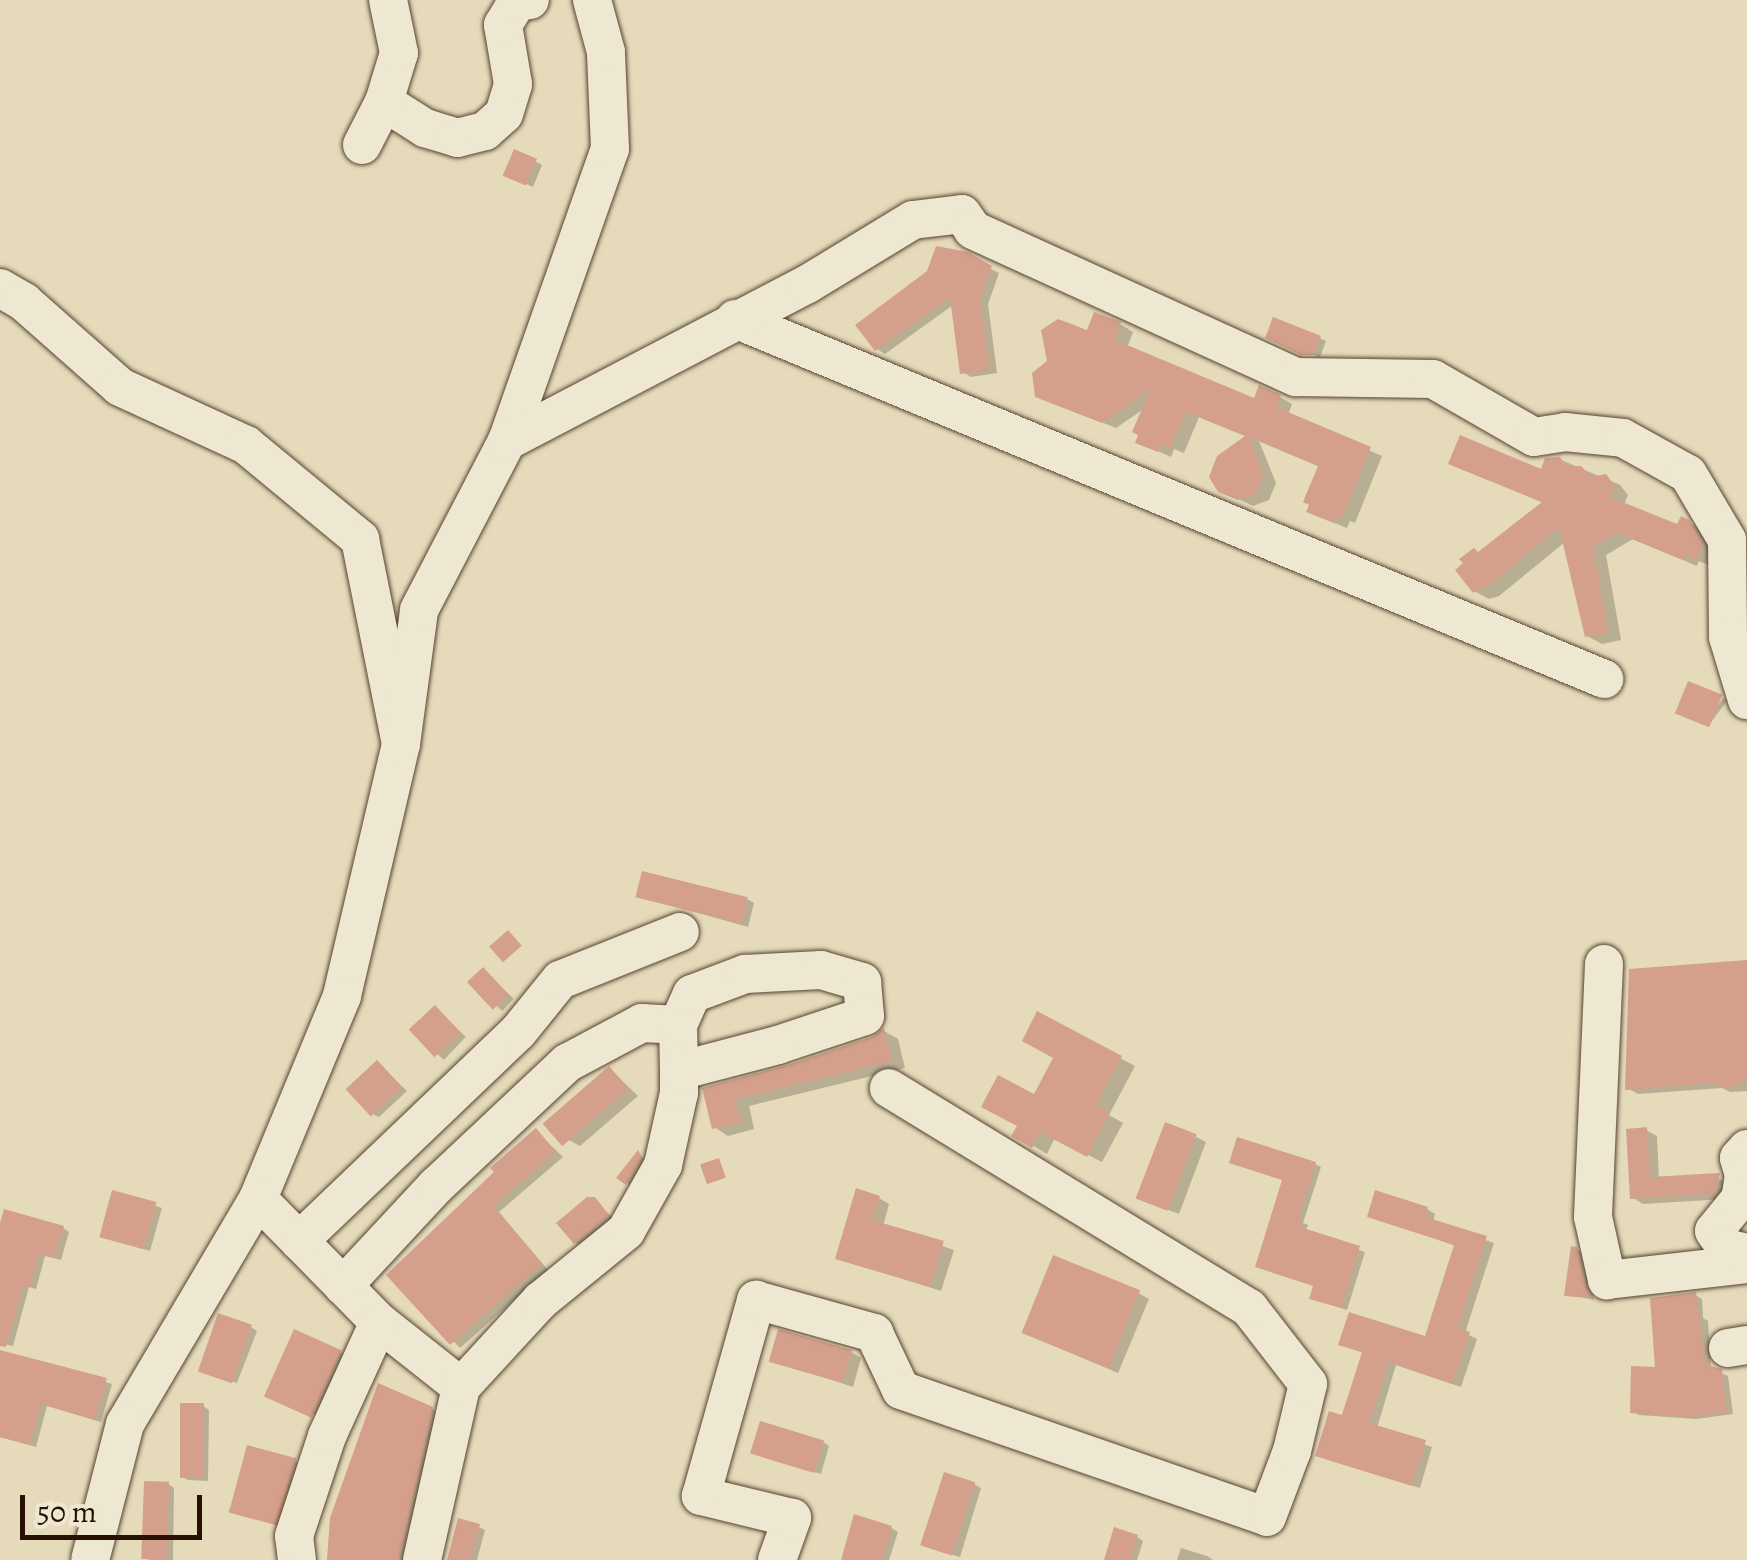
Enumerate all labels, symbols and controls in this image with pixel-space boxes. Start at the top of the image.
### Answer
scale bar [25,1475,208,1537]
text: 50 m [37,1492,97,1532]

